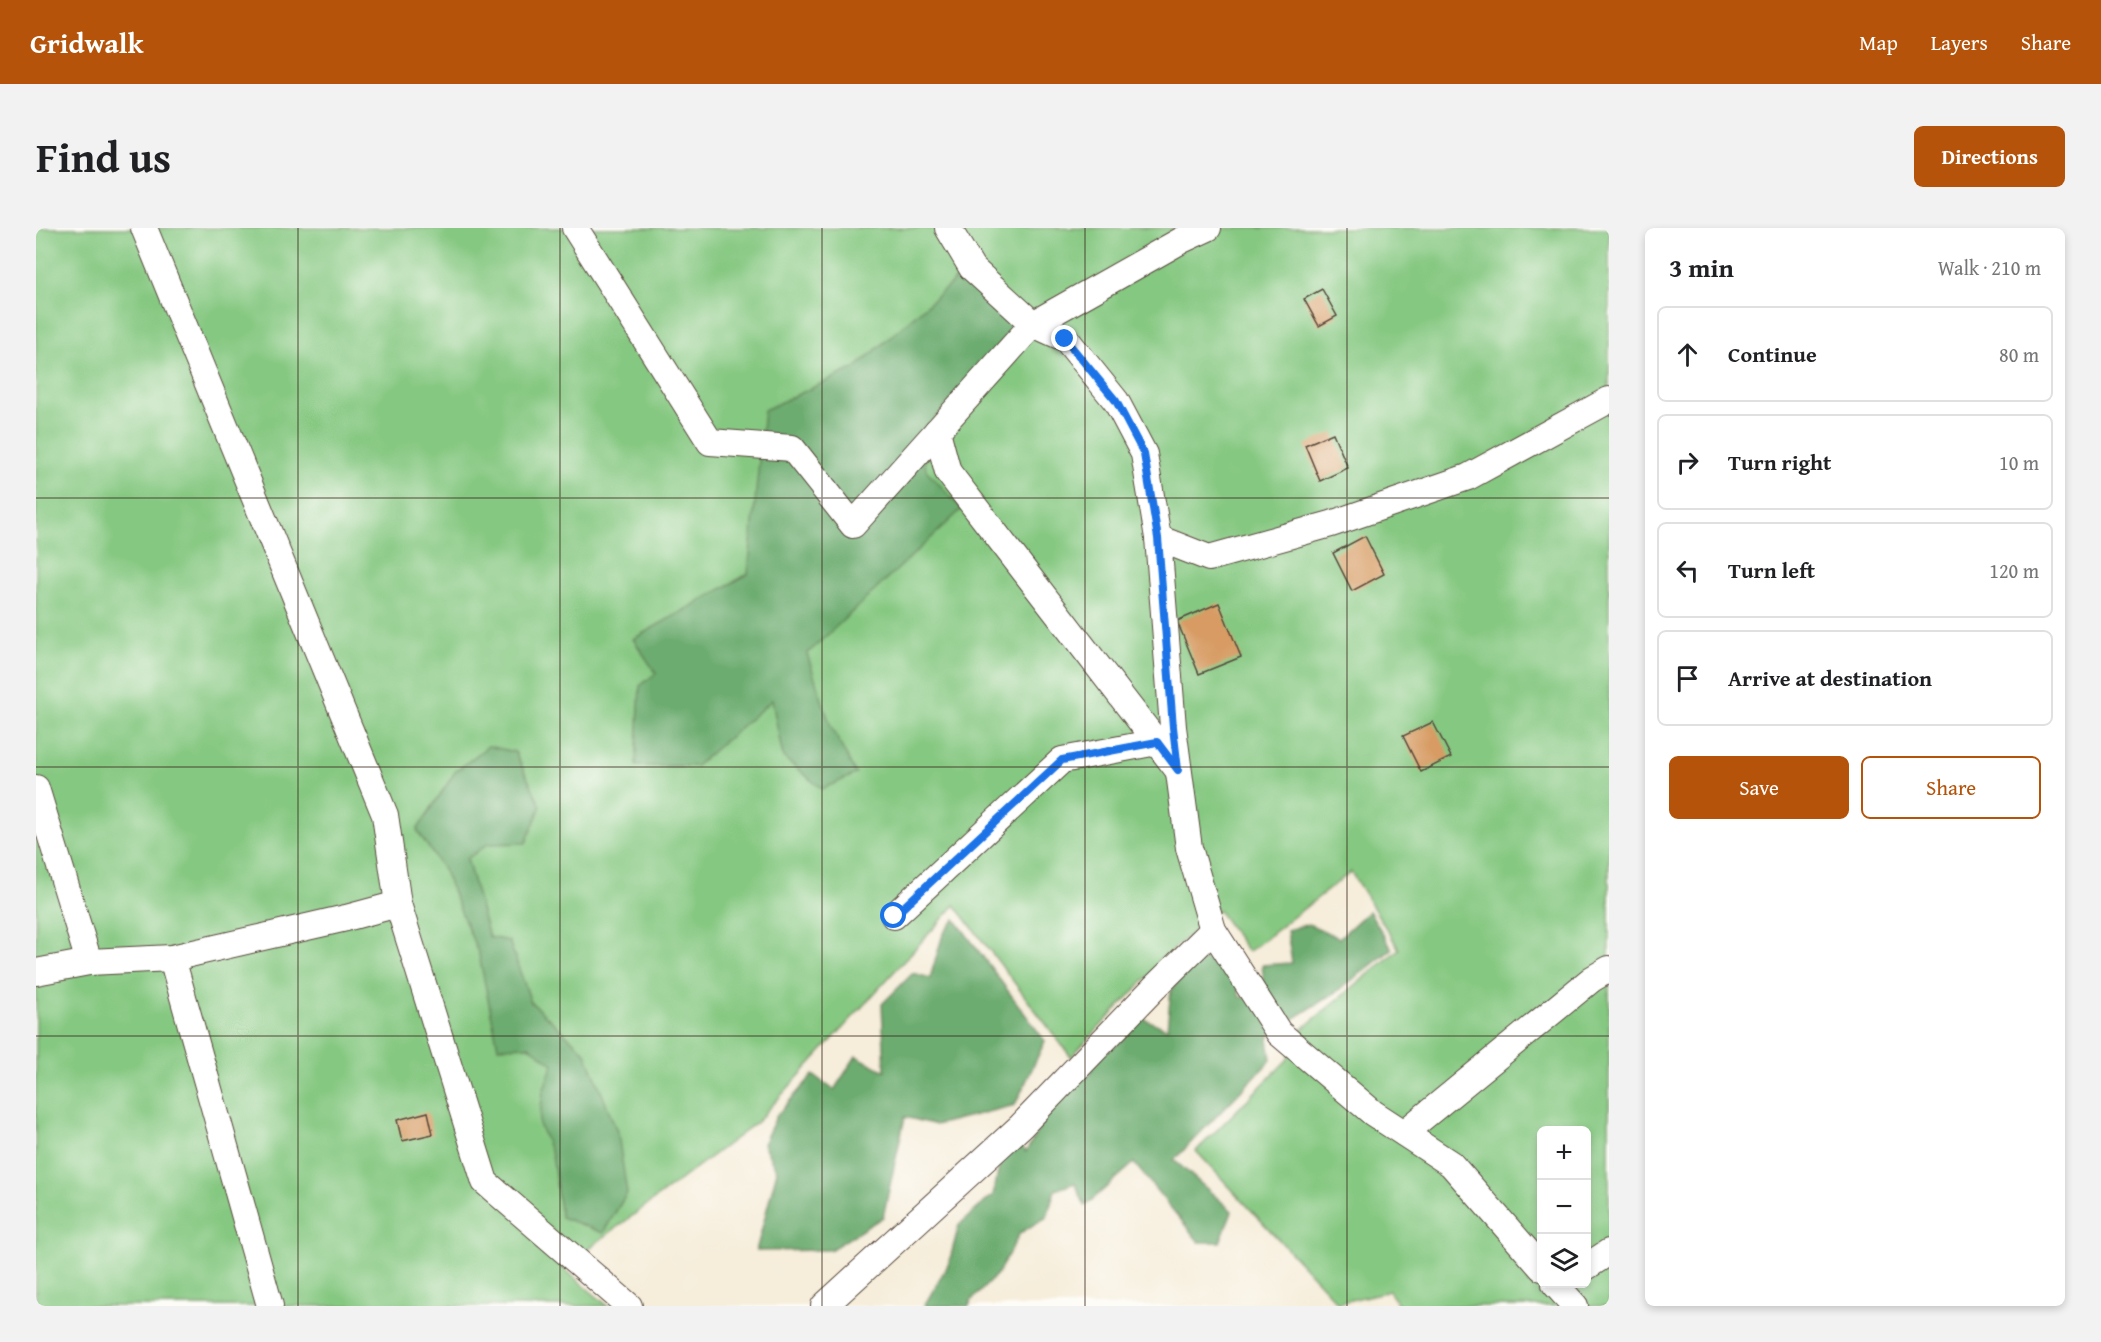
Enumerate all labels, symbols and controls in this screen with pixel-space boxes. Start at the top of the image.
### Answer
text: Gridwalk [30,22,143,63]
text: Map [1859,27,1898,58]
text: Layers [1931,27,1988,58]
text: Share [2021,27,2071,58]
text: Find us [36,126,171,187]
button: Directions [1914,126,2065,187]
text: 3 min [1669,248,1734,287]
text: Walk · 210 m [1938,253,2041,282]
route end [1051,325,1077,351]
icon: ahead [1671,338,1704,371]
text: Continue [1728,338,1817,370]
text: 80 m [1999,340,2039,369]
icon: right [1671,446,1704,479]
text: Turn right [1728,446,1831,478]
text: 10 m [1999,448,2039,477]
icon: left [1671,554,1704,587]
text: Turn left [1728,554,1815,586]
text: 120 m [1989,556,2039,585]
icon: arrive [1671,662,1704,695]
text: Arrive at destination [1728,662,1932,694]
button: Save [1669,756,1849,819]
button: Share [1861,756,2041,819]
route start [880,902,906,928]
map controls [1537,1126,1591,1288]
button: + [1537,1126,1591,1180]
button: − [1537,1180,1591,1234]
button: layers [1537,1234,1591,1288]

